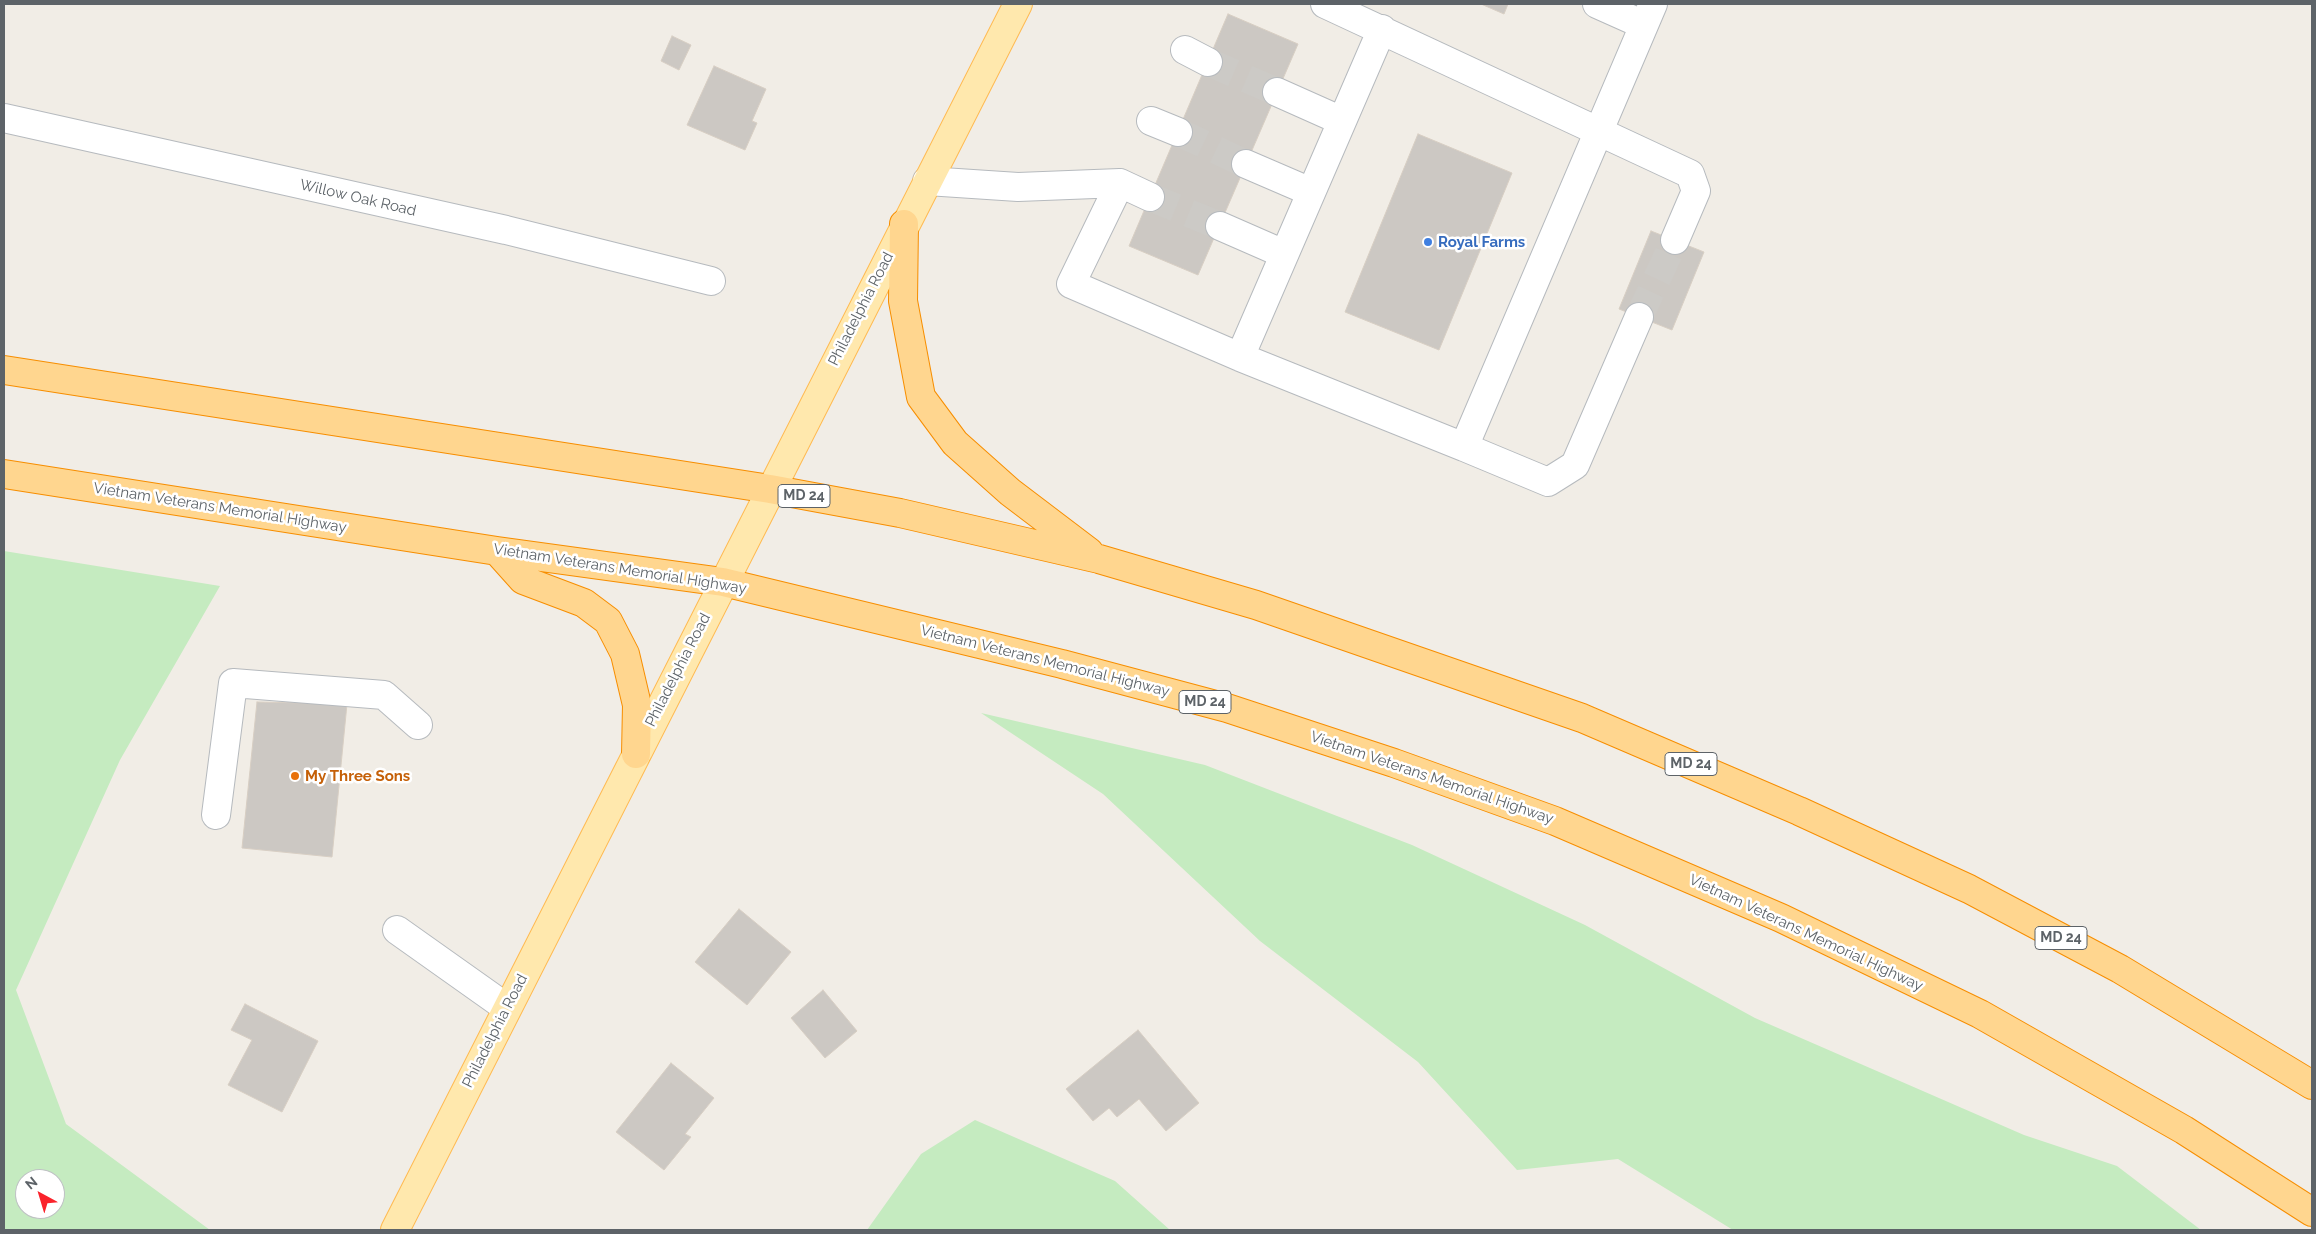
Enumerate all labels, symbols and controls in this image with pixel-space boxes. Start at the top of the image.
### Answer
street label: Willow Oak Road [298,176,418,220]
place label: Royal Farms [1438,233,1525,251]
marker: Royal Farms [1422,236,1434,248]
street label: Philadelphia Road [825,249,897,369]
street label: Vietnam Veterans Memorial Highway [92,479,348,537]
road number: MD 24 [778,484,830,508]
street label: Vietnam Veterans Memorial Highway [492,540,748,598]
street label: Philadelphia Road [642,610,714,730]
street label: Vietnam Veterans Memorial Highway [919,621,1171,701]
road number: MD 24 [1179,690,1231,714]
street label: Vietnam Veterans Memorial Highway [1308,728,1556,828]
road number: MD 24 [1665,752,1717,776]
place label: My Three Sons [305,767,410,785]
marker: My Three Sons [289,770,301,782]
street label: Vietnam Veterans Memorial Highway [1686,871,1926,995]
road number: MD 24 [2035,926,2087,950]
street label: Philadelphia Road [459,971,531,1091]
north arrow [15,1169,65,1219]
text: N [22,1174,40,1193]

